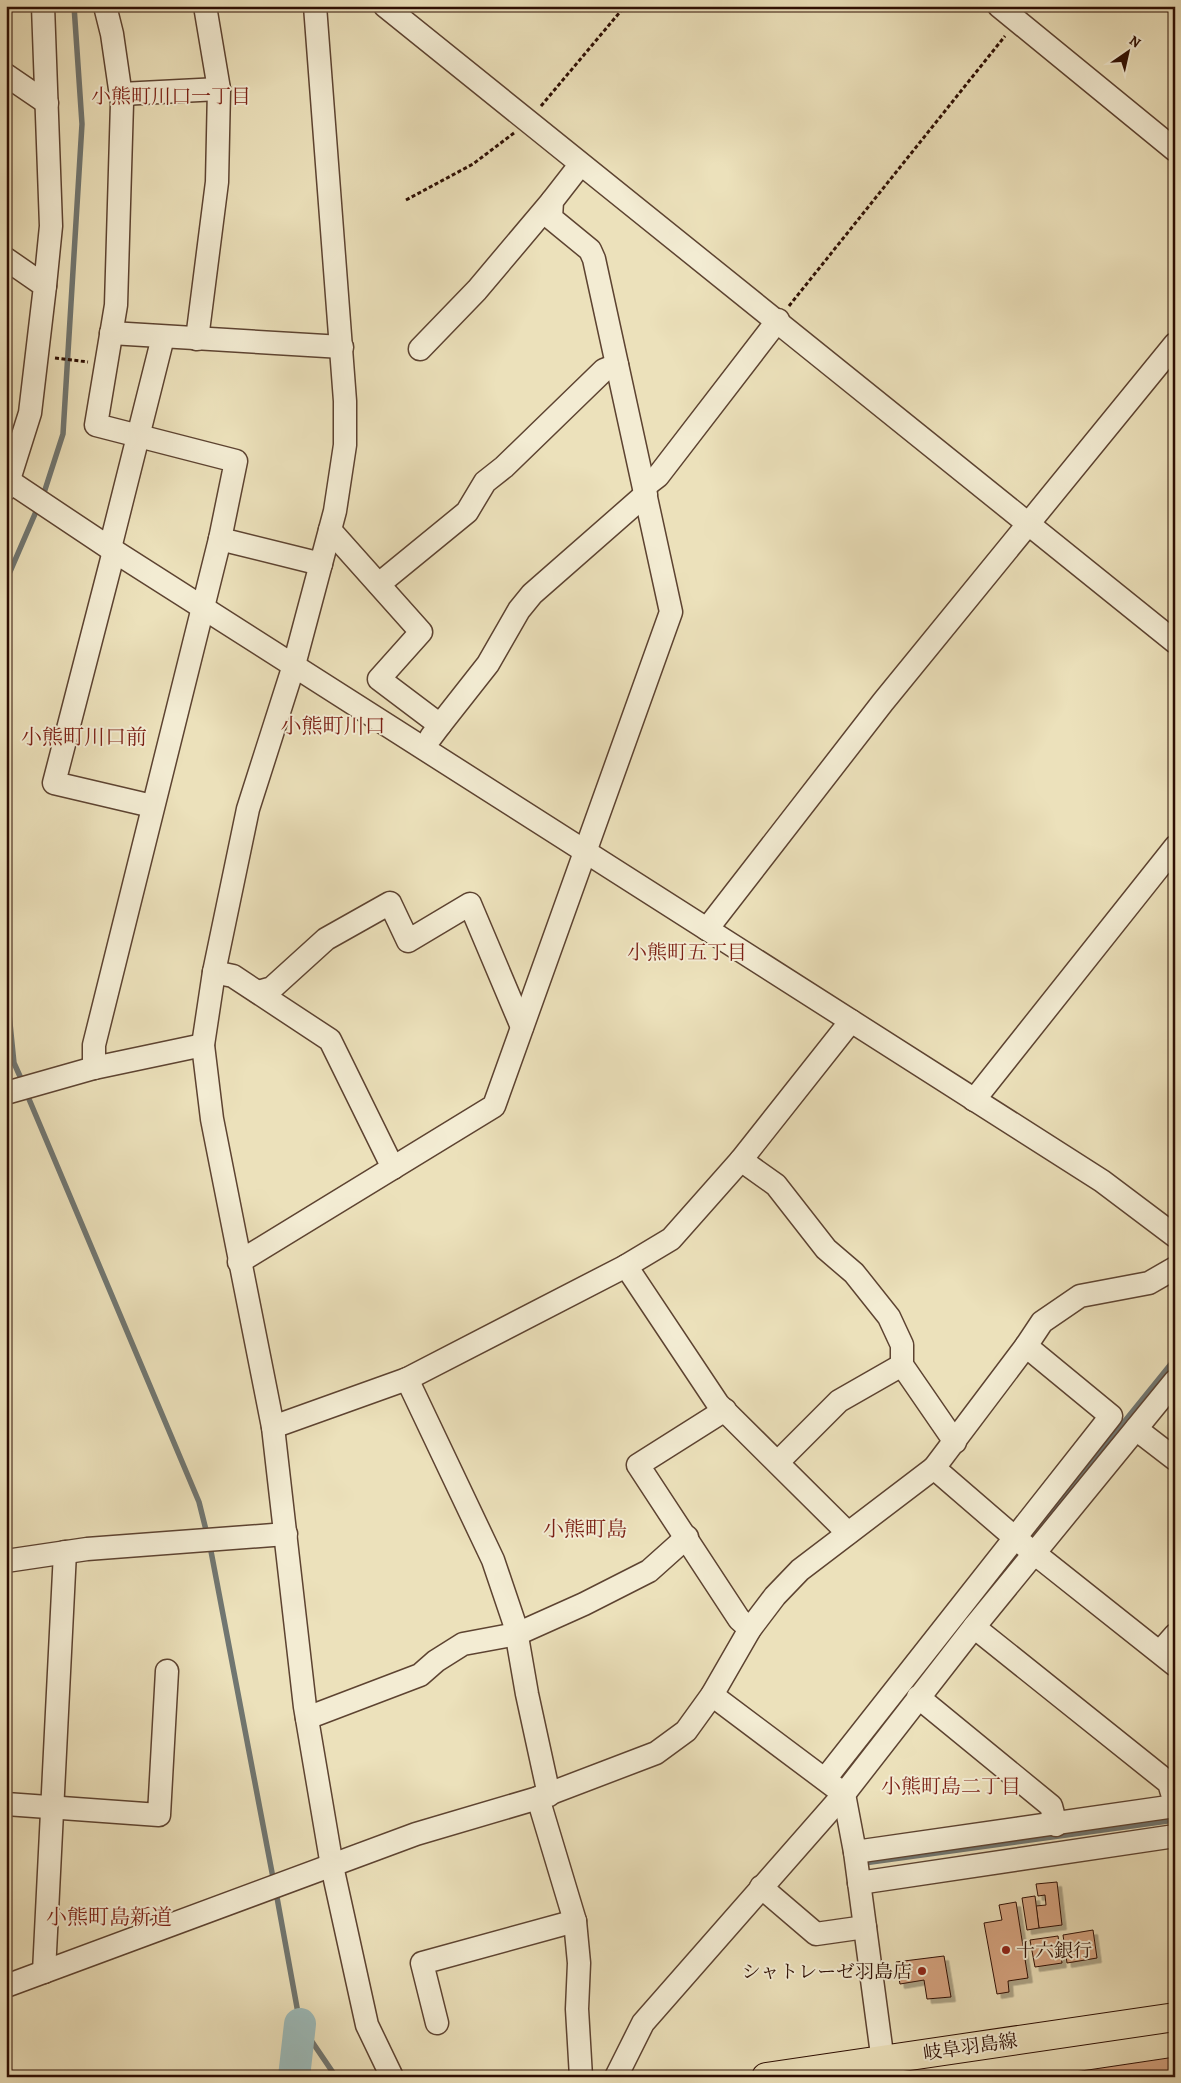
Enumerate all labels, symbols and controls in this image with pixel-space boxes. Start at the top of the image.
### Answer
north arrow [1104,28,1154,78]
text: N [1125,31,1145,52]
district label: 小熊町川口一丁目 [91,83,251,110]
district label: 小熊町川口 [281,712,386,740]
district label: 小熊町川口前 [21,723,147,751]
district label: 小熊町五丁目 [627,939,747,966]
district label: 小熊町島 [543,1515,627,1543]
district label: 小熊町島二丁目 [881,1773,1021,1800]
district label: 小熊町島新道 [46,1903,172,1931]
place label: 十六銀行 [1016,1938,1092,1964]
marker: 十六銀行 [1000,1944,1012,1956]
place label: シャトレーゼ羽島店 [742,1959,912,1985]
marker: シャトレーゼ羽島店 [916,1965,928,1977]
street label: 岐阜羽島線 [921,2028,1019,2066]

